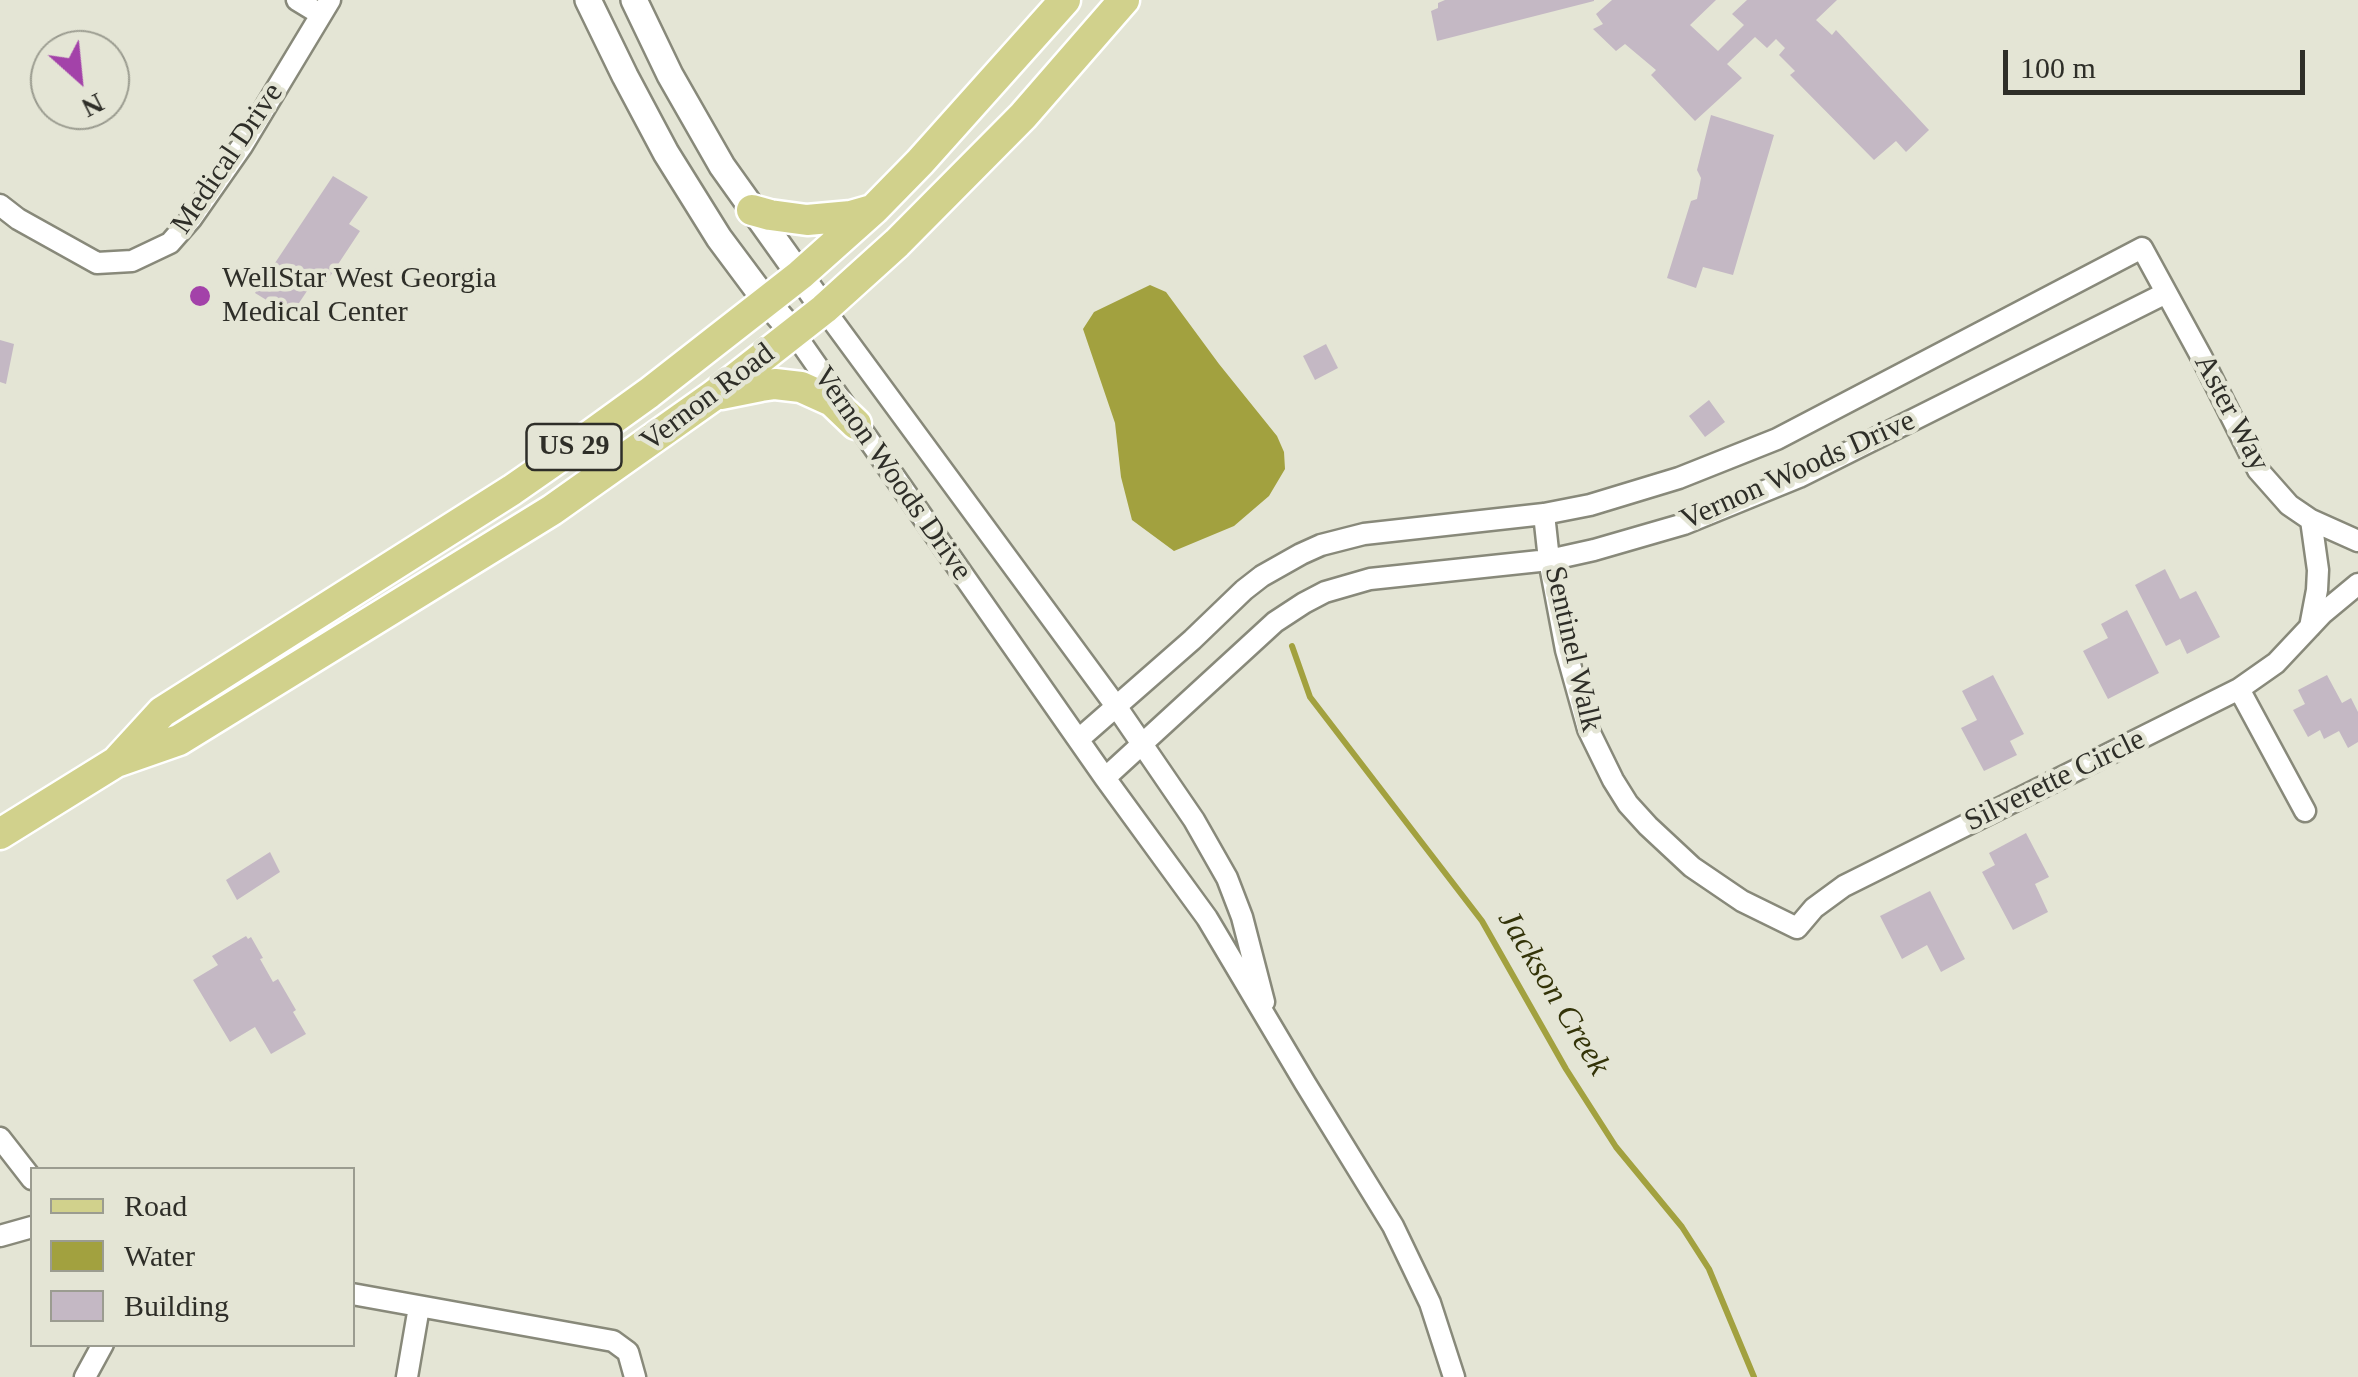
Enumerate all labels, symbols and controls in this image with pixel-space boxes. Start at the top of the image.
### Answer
north arrow [30,30,130,130]
scale bar [2008,30,2310,92]
text: 100 m [2020,51,2096,84]
street label: Medical Drive [164,77,292,241]
text: N [77,87,109,124]
place label: WellStar West Georgia Medical Center [222,261,497,332]
marker: WellStar West Georgia Medical Center [187,283,213,309]
street label: Vernon Road [634,336,782,460]
street label: Aster Way [2185,349,2277,477]
street label: Vernon Woods Drive [805,360,979,588]
street label: Vernon Woods Drive [1675,403,1921,539]
road number: US 29 [526,424,622,470]
street label: Sentinel Walk [1536,563,1608,735]
street label: Silverette Circle [1959,722,2151,840]
water label: Jackson Creek [1489,903,1617,1083]
legend [30,1167,355,1347]
text: Road [124,1189,187,1222]
text: Water [124,1239,195,1272]
text: Building [124,1289,229,1322]

